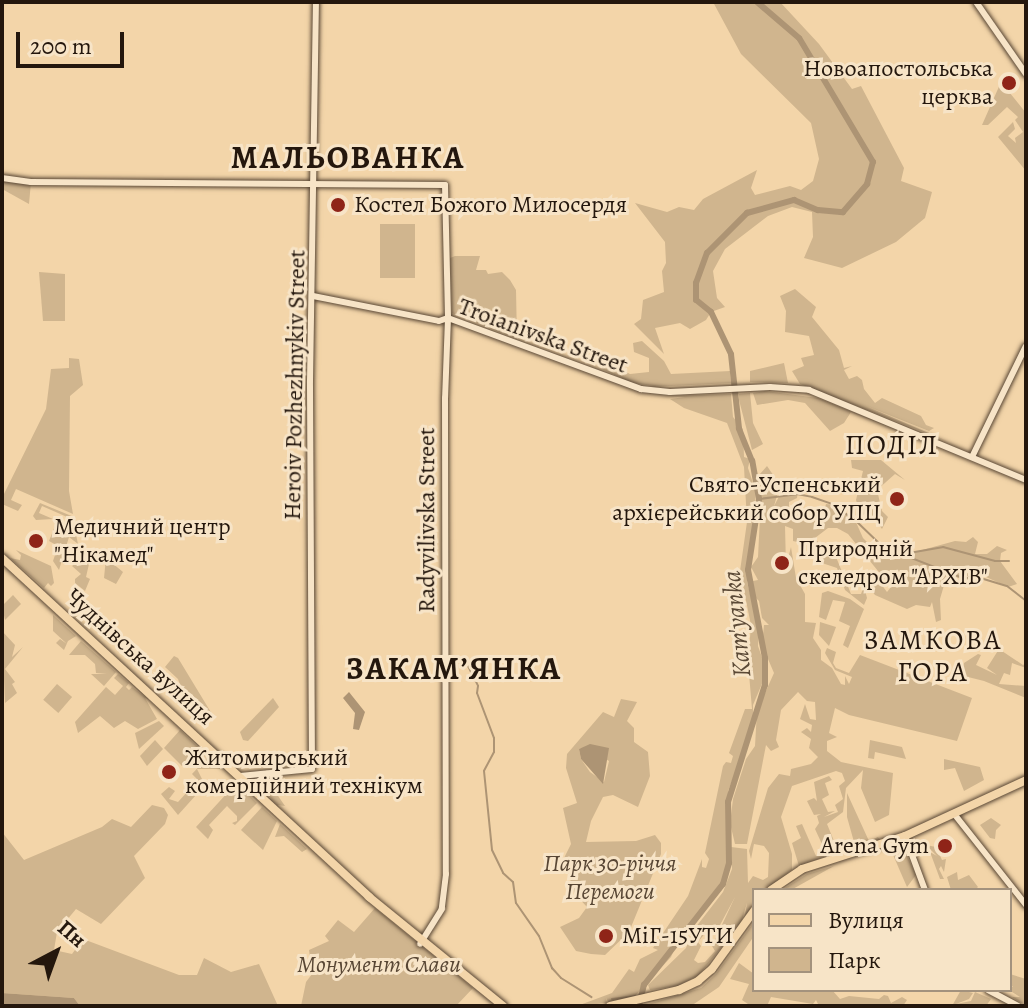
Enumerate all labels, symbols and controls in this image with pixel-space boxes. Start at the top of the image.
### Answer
scale bar [20,16,128,66]
text: 200 m [30,30,92,62]
place label: Новоапостольська церква [803,55,993,111]
marker: Новоапостольська церква [1000,74,1018,92]
district label: МАЛЬОВАНКА [231,138,465,176]
place label: Костел Божого Милосердя [354,191,627,219]
marker: Костел Божого Милосердя [329,196,347,214]
street label: Heroiv Pozhezhnykiv Street [278,249,312,521]
street label: Troianivska Street [454,292,632,380]
street label: Radyvilivska Street [413,427,441,613]
district label: ПОДІЛ [845,428,939,462]
place label: Свято-Успенський архієрейський собор УПЦ [612,471,881,527]
marker: Свято-Успенський архієрейський собор УПЦ [888,490,906,508]
place label: Медичний центр "Нікамед" [54,513,231,569]
marker: Медичний центр "Нікамед" [25,530,47,552]
place label: Природній скеледром "АРХІВ" [798,535,988,591]
marker: Природній скеледром "АРХІВ" [773,554,791,572]
water label: Kam'yanka [716,569,758,679]
street label: Чуднівська вулиця [60,583,220,731]
district label: ЗАМКОВА ГОРА [864,623,1002,689]
district label: ЗАКАМ’ЯНКА [346,649,562,687]
place label: Житомирський комерційний технікум [185,744,423,800]
marker: Житомирський комерційний технікум [160,763,178,781]
place label: Arena Gym [820,832,929,860]
marker: Arena Gym [936,837,954,855]
park label: Парк 30-річчя Перемоги [543,850,677,906]
legend [752,888,1012,992]
text: Вулиця [828,904,904,936]
north arrow [16,912,96,992]
text: Пн [51,913,92,955]
place label: МіГ-15УТИ [622,922,733,950]
marker: МіГ-15УТИ [597,927,615,945]
text: Парк [828,944,881,976]
park label: Монумент Слави [297,951,461,979]

